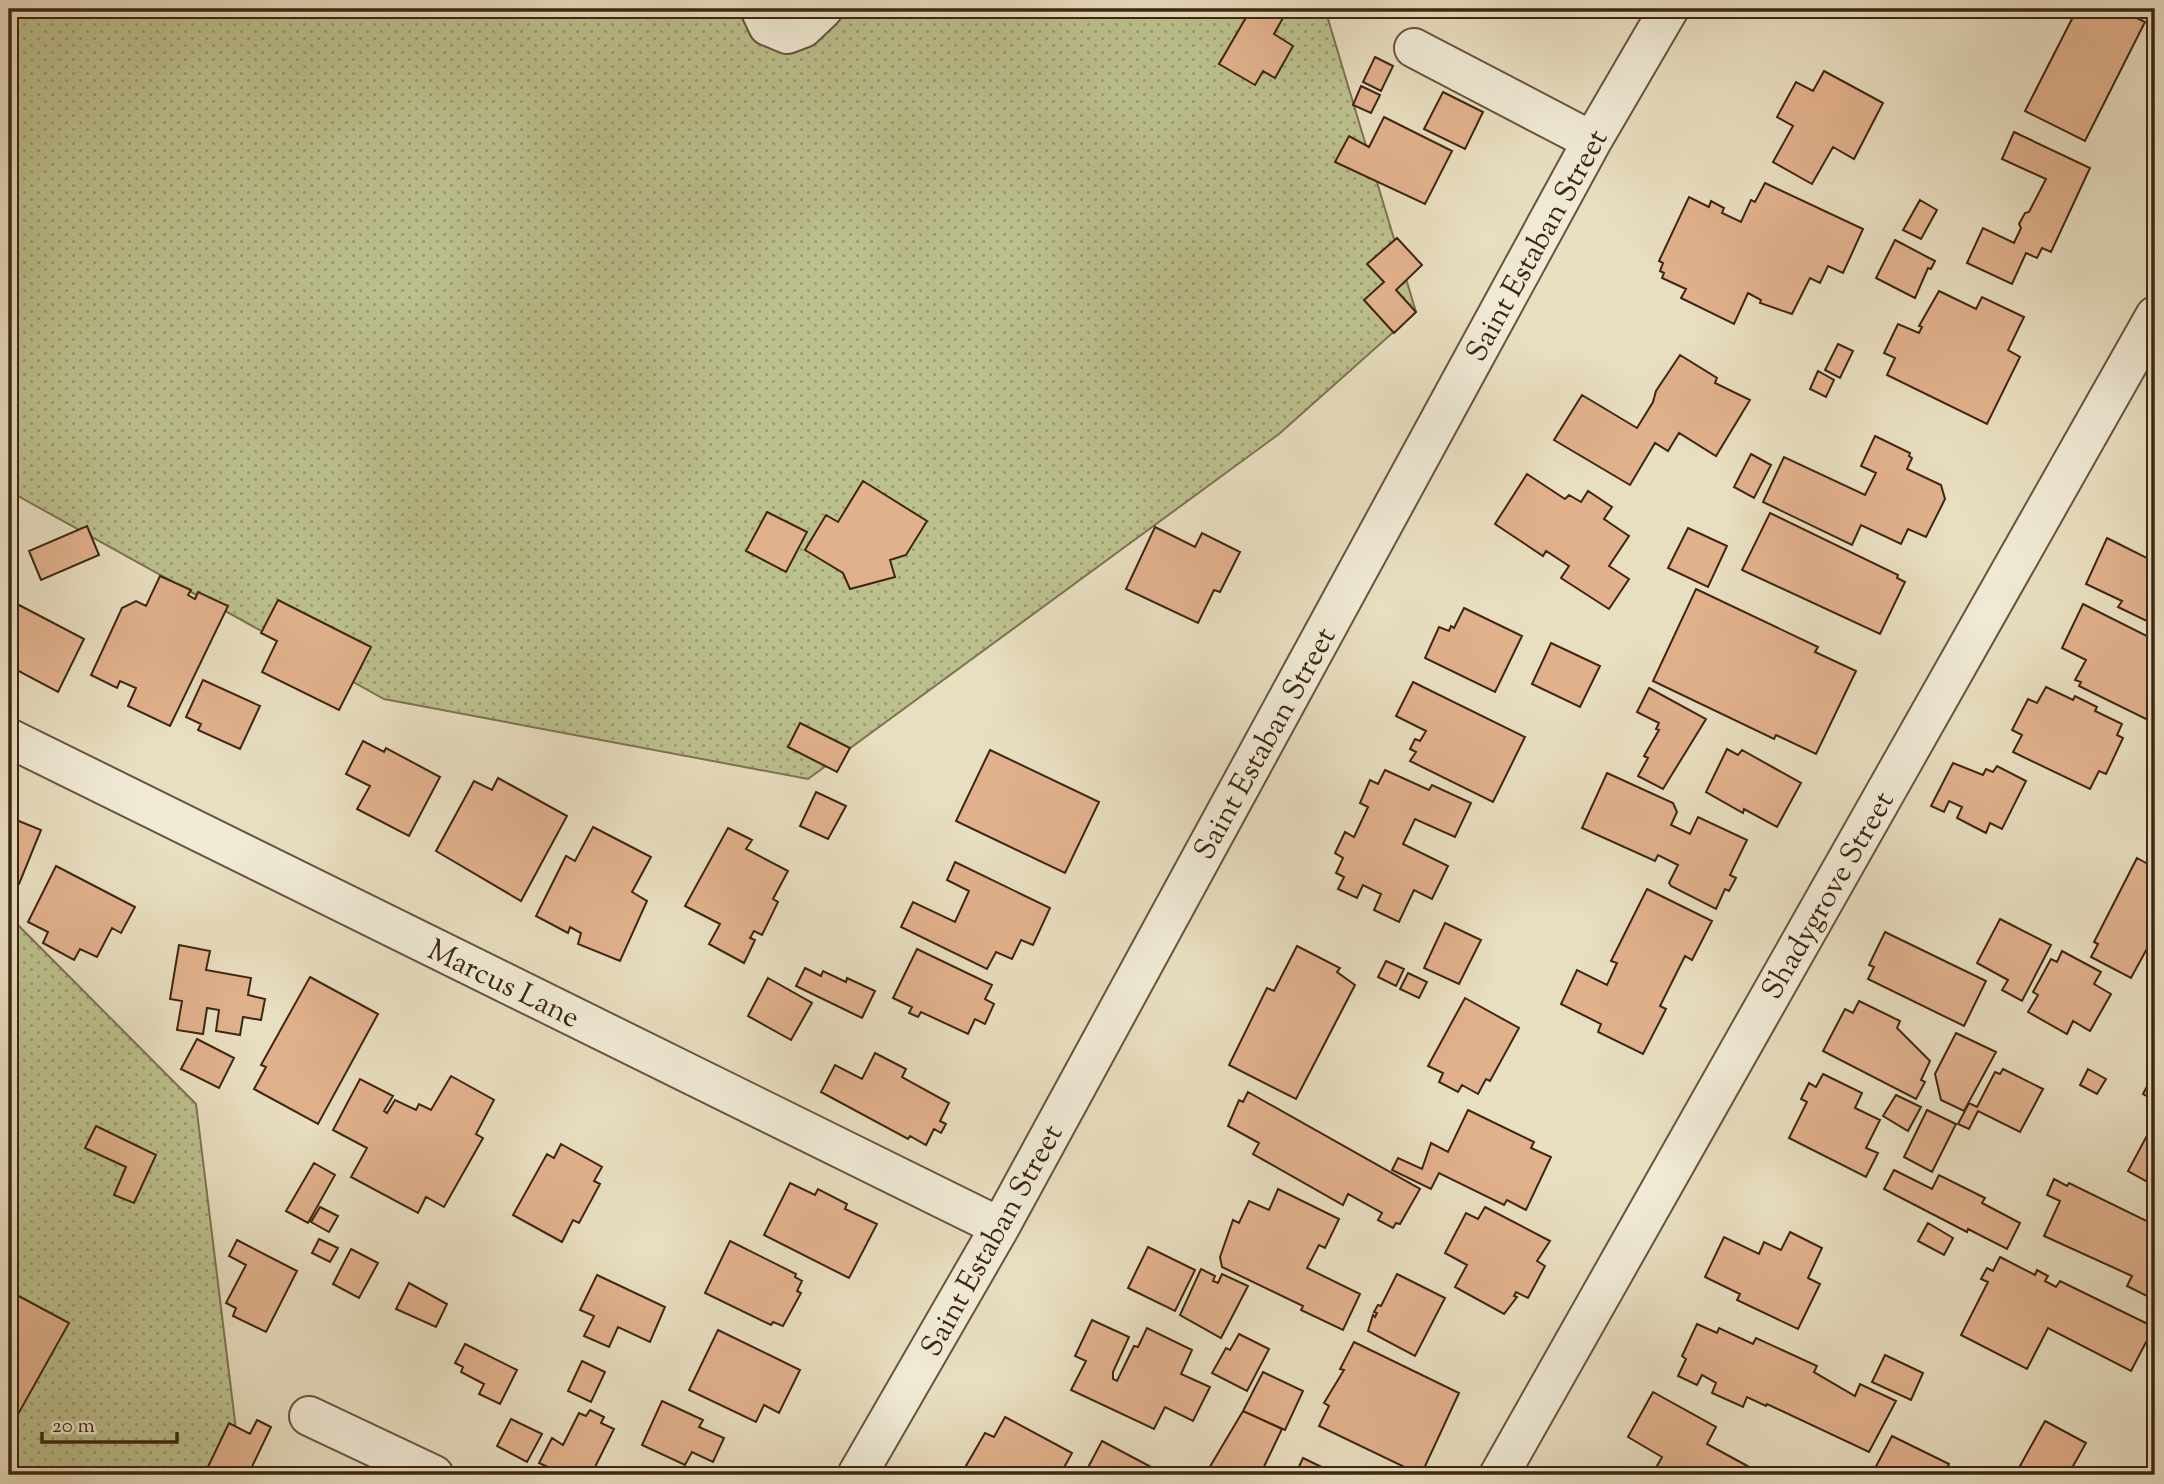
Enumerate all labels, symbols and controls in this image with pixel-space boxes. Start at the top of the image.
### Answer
street label: Saint Estaban Street [1456,122,1620,370]
street label: Saint Estaban Street [1184,620,1348,868]
street label: Shadygrove Street [1752,784,1906,1008]
street label: Marcus Lane [420,930,586,1041]
street label: Saint Estaban Street [911,1117,1075,1365]
scale bar [42,1400,177,1444]
text: 20 m [52,1412,95,1442]

